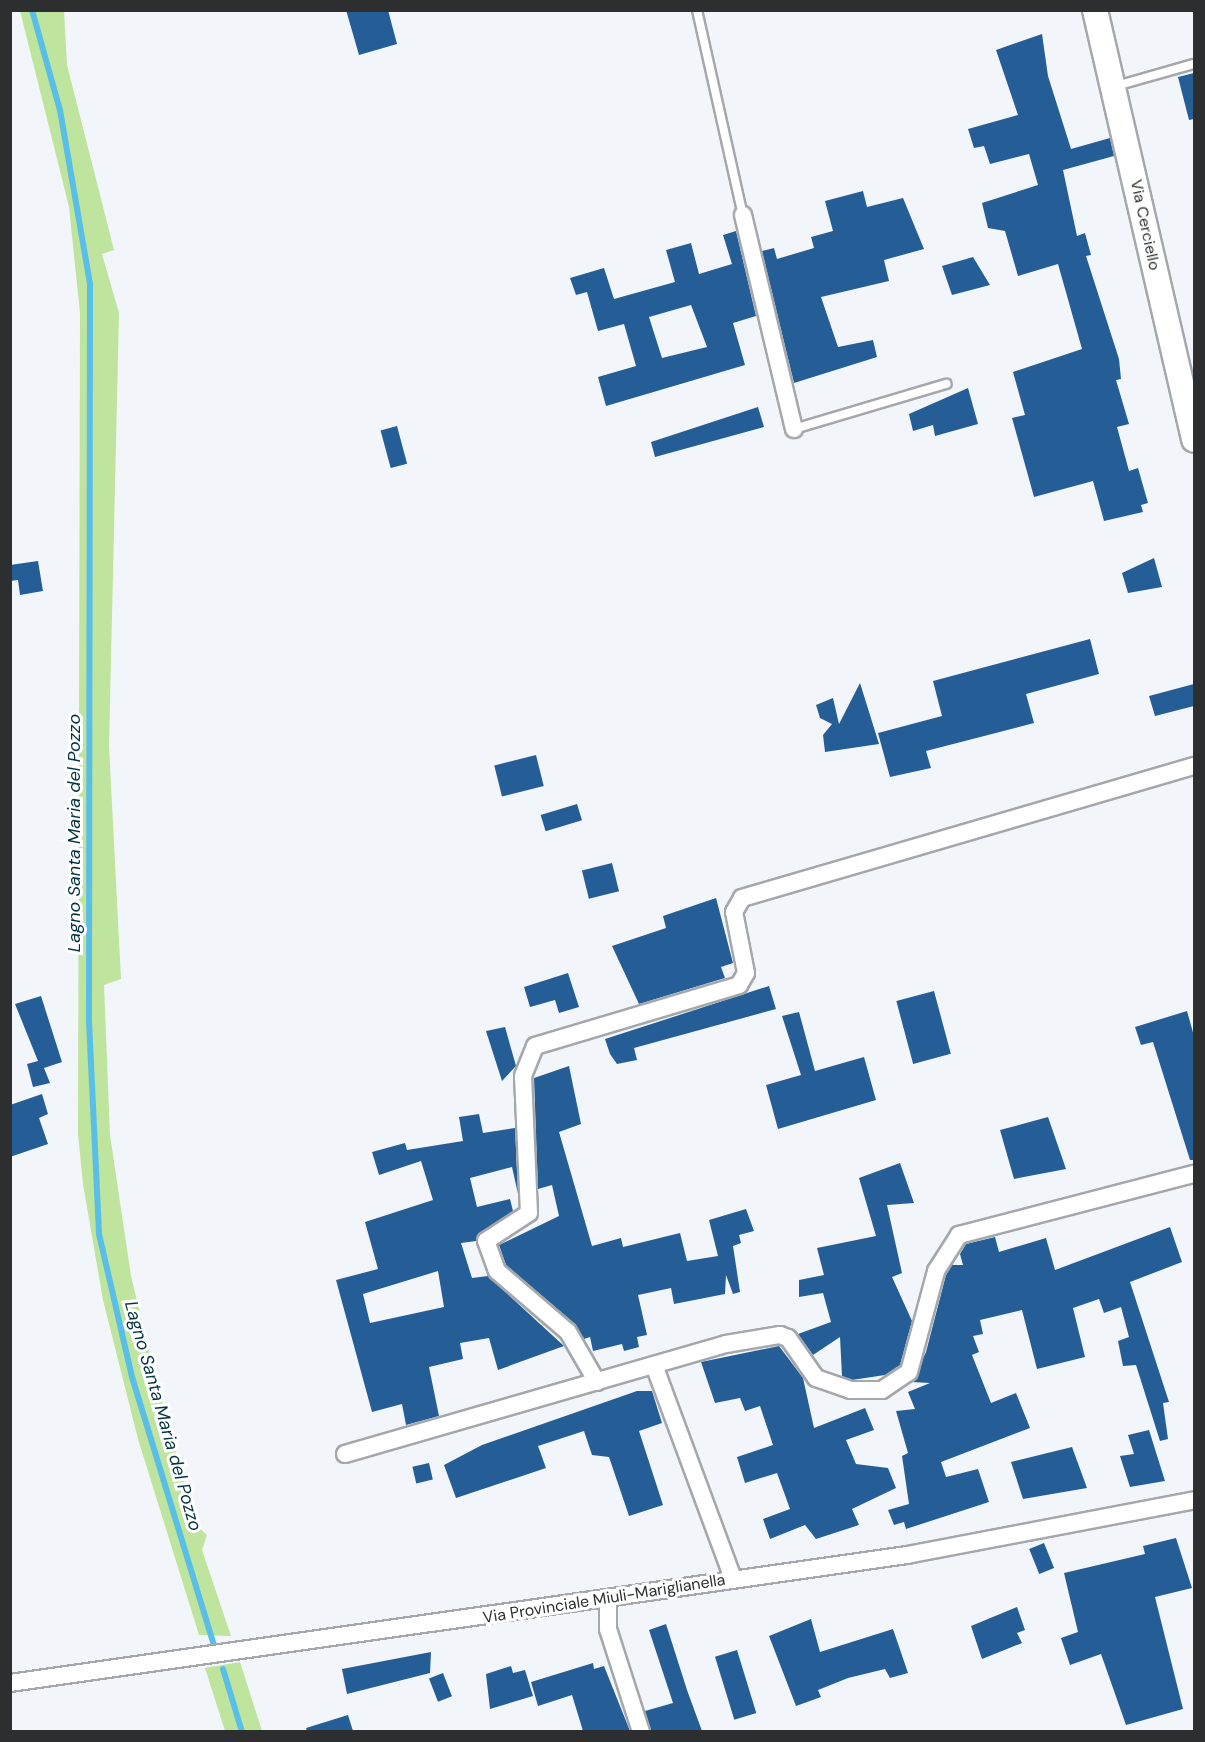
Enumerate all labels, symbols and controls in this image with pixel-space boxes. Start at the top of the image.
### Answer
street label: Via Cerciello [1126,178,1164,272]
water label: Lagno Santa Maria del Pozzo [63,714,85,952]
water label: Lagno Santa Maria del Pozzo [120,1299,206,1533]
street label: Via Provinciale Miuli-Mariglianella [481,1570,727,1628]

